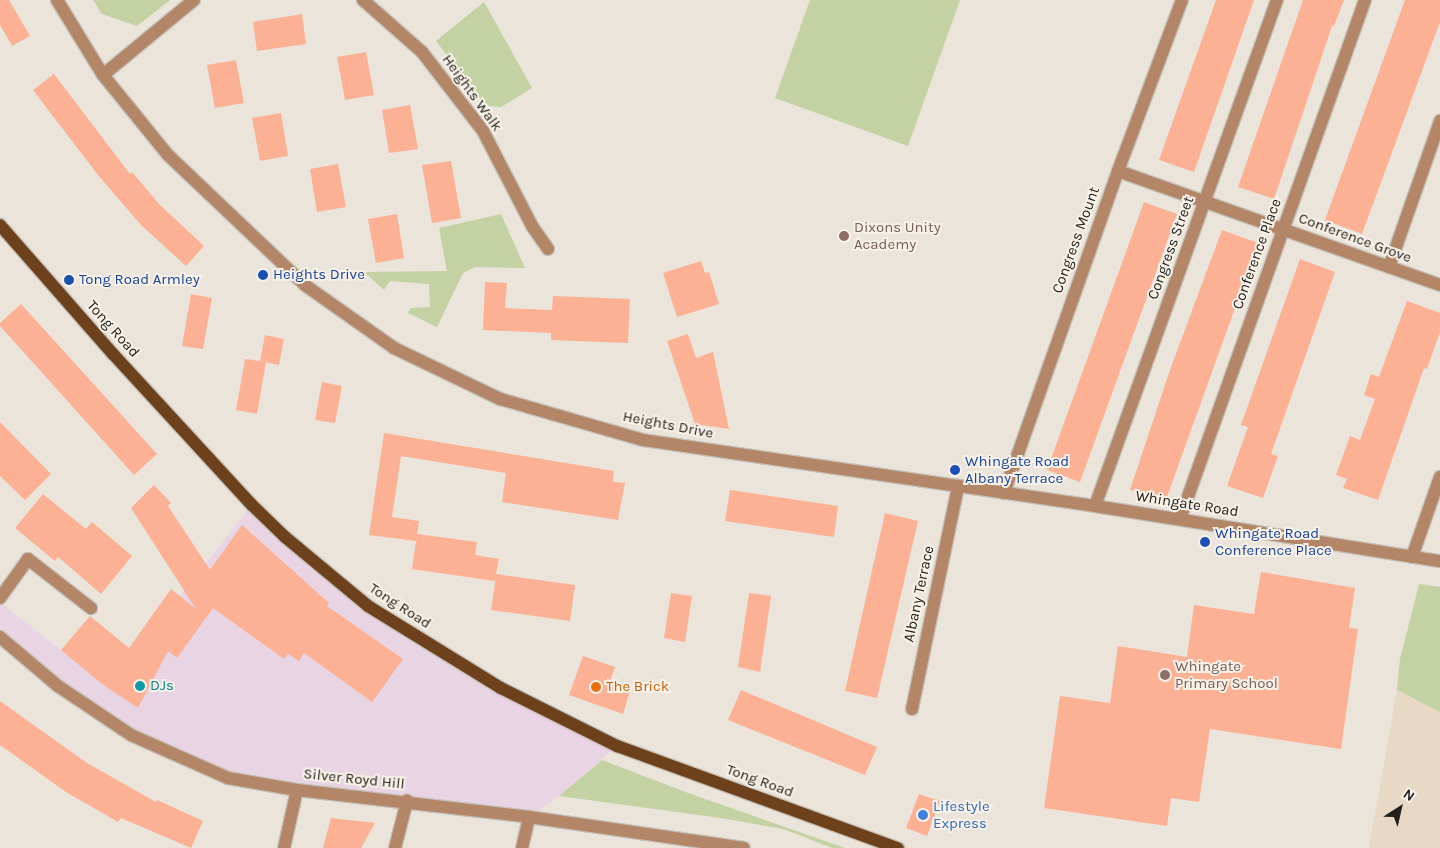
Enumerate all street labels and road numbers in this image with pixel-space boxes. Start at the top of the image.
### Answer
street label: Heights Walk [438,51,506,135]
street label: Congress Mount [1048,184,1104,296]
street label: Congress Street [1144,194,1198,302]
street label: Conference Place [1229,196,1285,312]
street label: Conference Grove [1296,209,1414,267]
street label: Tong Road [83,297,143,361]
street label: Heights Drive [621,407,715,443]
street label: Whingate Road [1134,487,1240,521]
street label: Albany Terrace [900,544,938,644]
street label: Tong Road [366,579,434,633]
street label: Tong Road [724,761,796,801]
street label: Silver Royd Hill [302,765,406,793]

